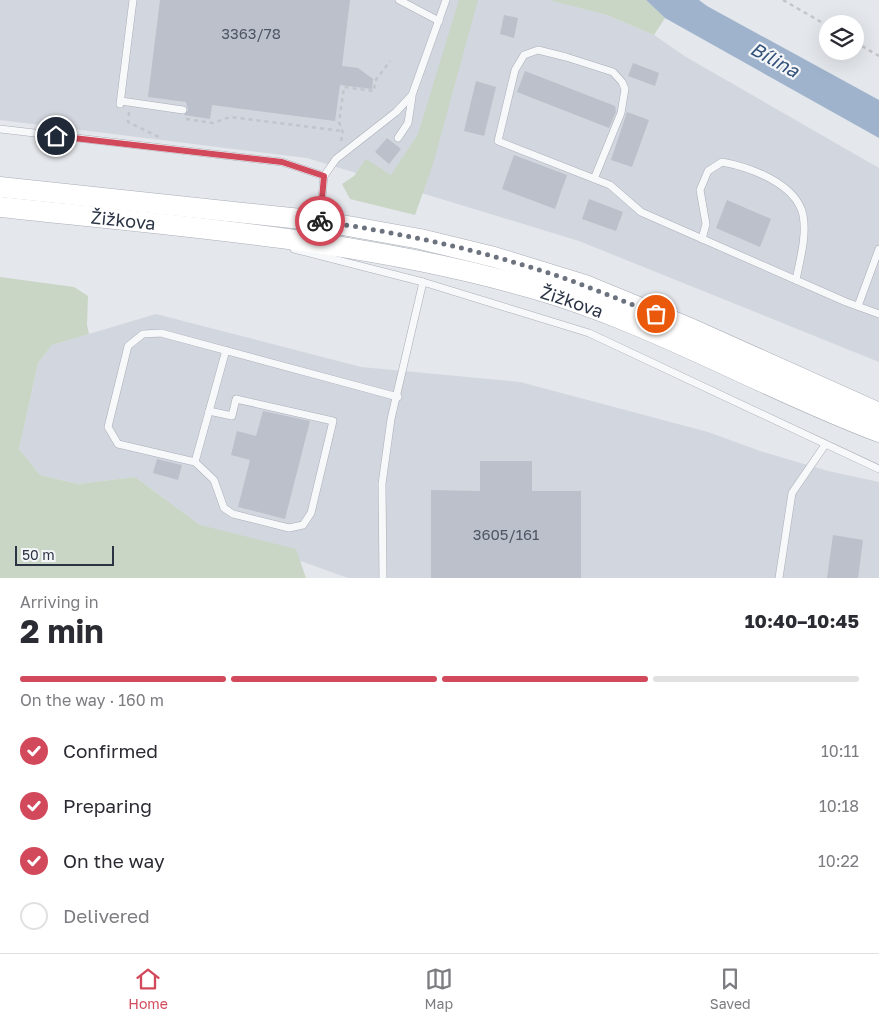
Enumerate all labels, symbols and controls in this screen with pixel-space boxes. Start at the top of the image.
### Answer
map controls [819,15,864,60]
button: layers [819,15,864,60]
house number: 3363/78 [221,24,281,42]
water label: Bílina [747,36,804,82]
pin [35,115,77,157]
icon: home [42,122,70,150]
courier [295,196,345,246]
street label: Žižkova [90,206,157,234]
icon: bike [306,207,334,235]
street label: Žižkova [538,280,606,322]
pin [635,293,677,335]
icon: bag [642,300,670,328]
house number: 3605/161 [473,525,539,543]
scale bar [15,543,114,566]
text: 50 m [22,546,55,563]
text: Arriving in [20,592,99,612]
text: 10:40–10:45 [745,609,859,632]
text: 2 min [20,612,104,650]
text: On the way · 160 m [20,690,164,710]
icon: check [20,737,48,765]
text: Confirmed [63,739,158,762]
text: 10:11 [821,741,859,761]
icon: check [20,792,48,820]
text: Preparing [63,794,152,817]
text: 10:18 [819,796,859,816]
icon: check [20,847,48,875]
text: On the way [63,849,165,872]
text: 10:22 [818,851,859,871]
text: Delivered [63,904,150,927]
tab: Home [128,965,168,1012]
tab: Map [425,965,453,1012]
tab: Saved [710,965,751,1012]

